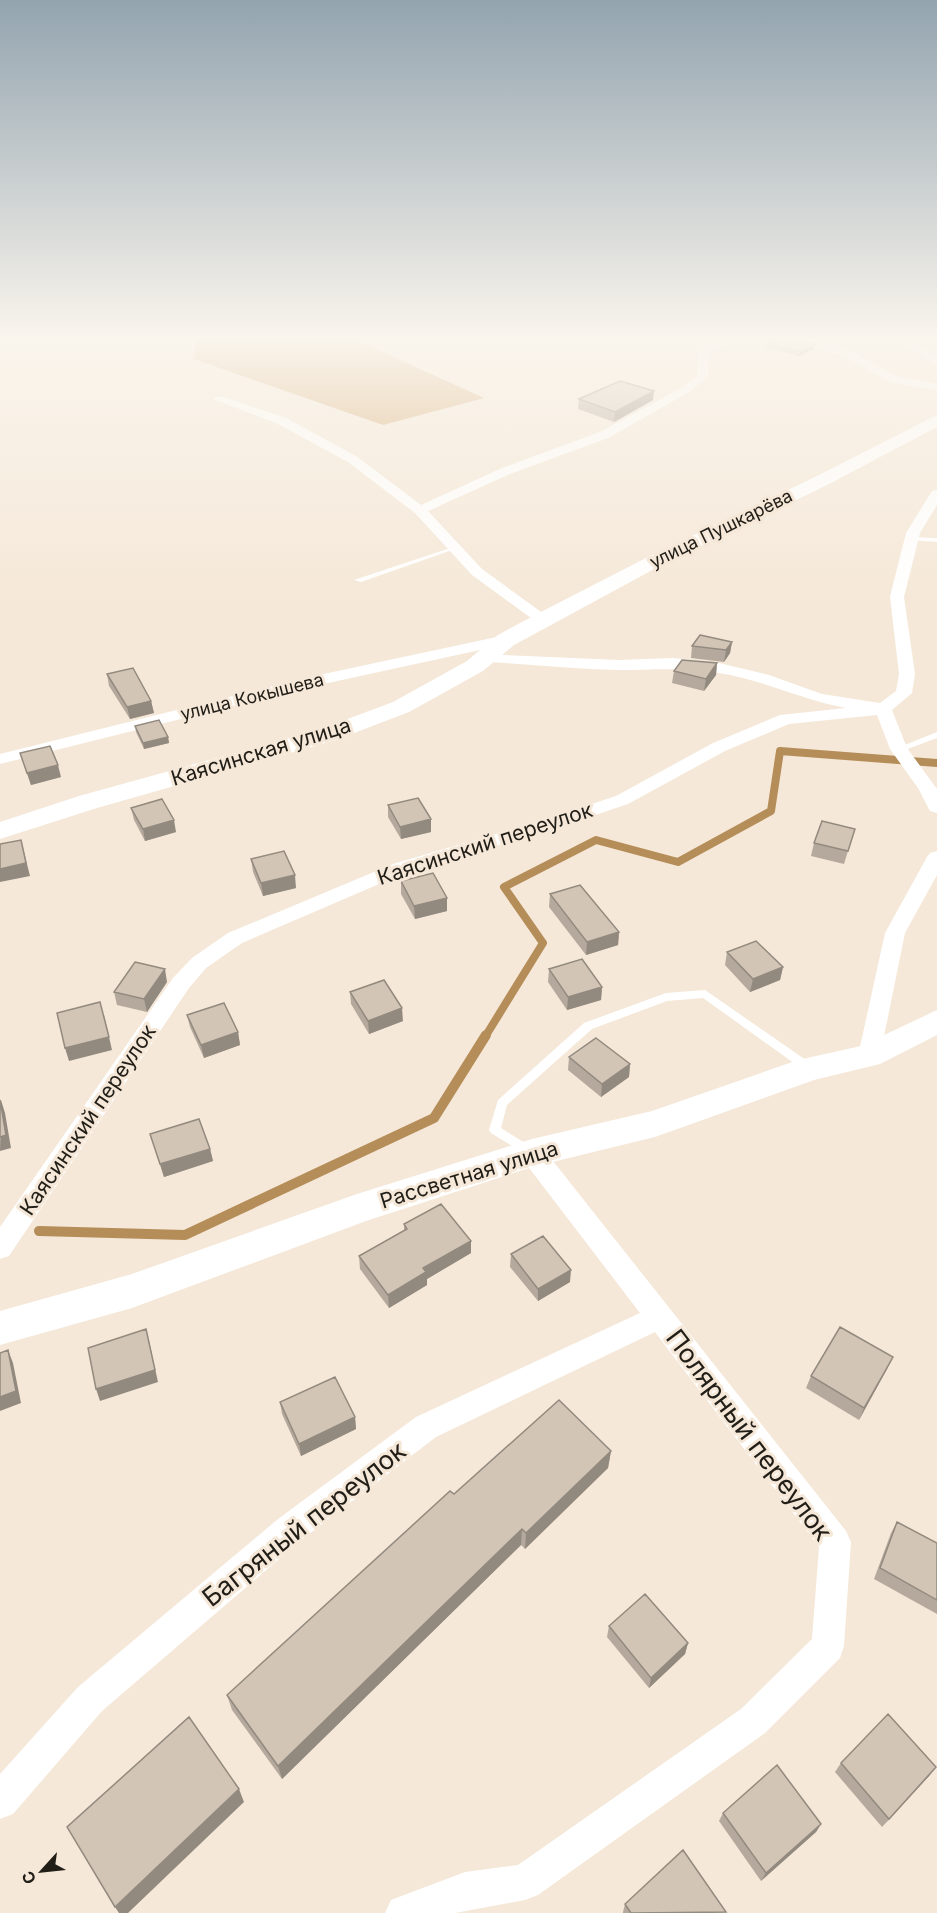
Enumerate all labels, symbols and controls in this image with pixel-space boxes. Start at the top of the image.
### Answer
street label: улица Пушкарёва [646,485,796,572]
street label: улица Кокышева [178,669,326,724]
street label: Каясинская улица [168,712,354,791]
street label: Каясинский переулок [374,797,596,890]
street label: Каясинский переулок [14,1019,161,1220]
street label: Рассветная улица [377,1136,561,1213]
street label: Полярный переулок [660,1323,839,1546]
street label: Багряный переулок [196,1435,412,1613]
north arrow [12,1841,72,1901]
text: С [17,1868,40,1888]

